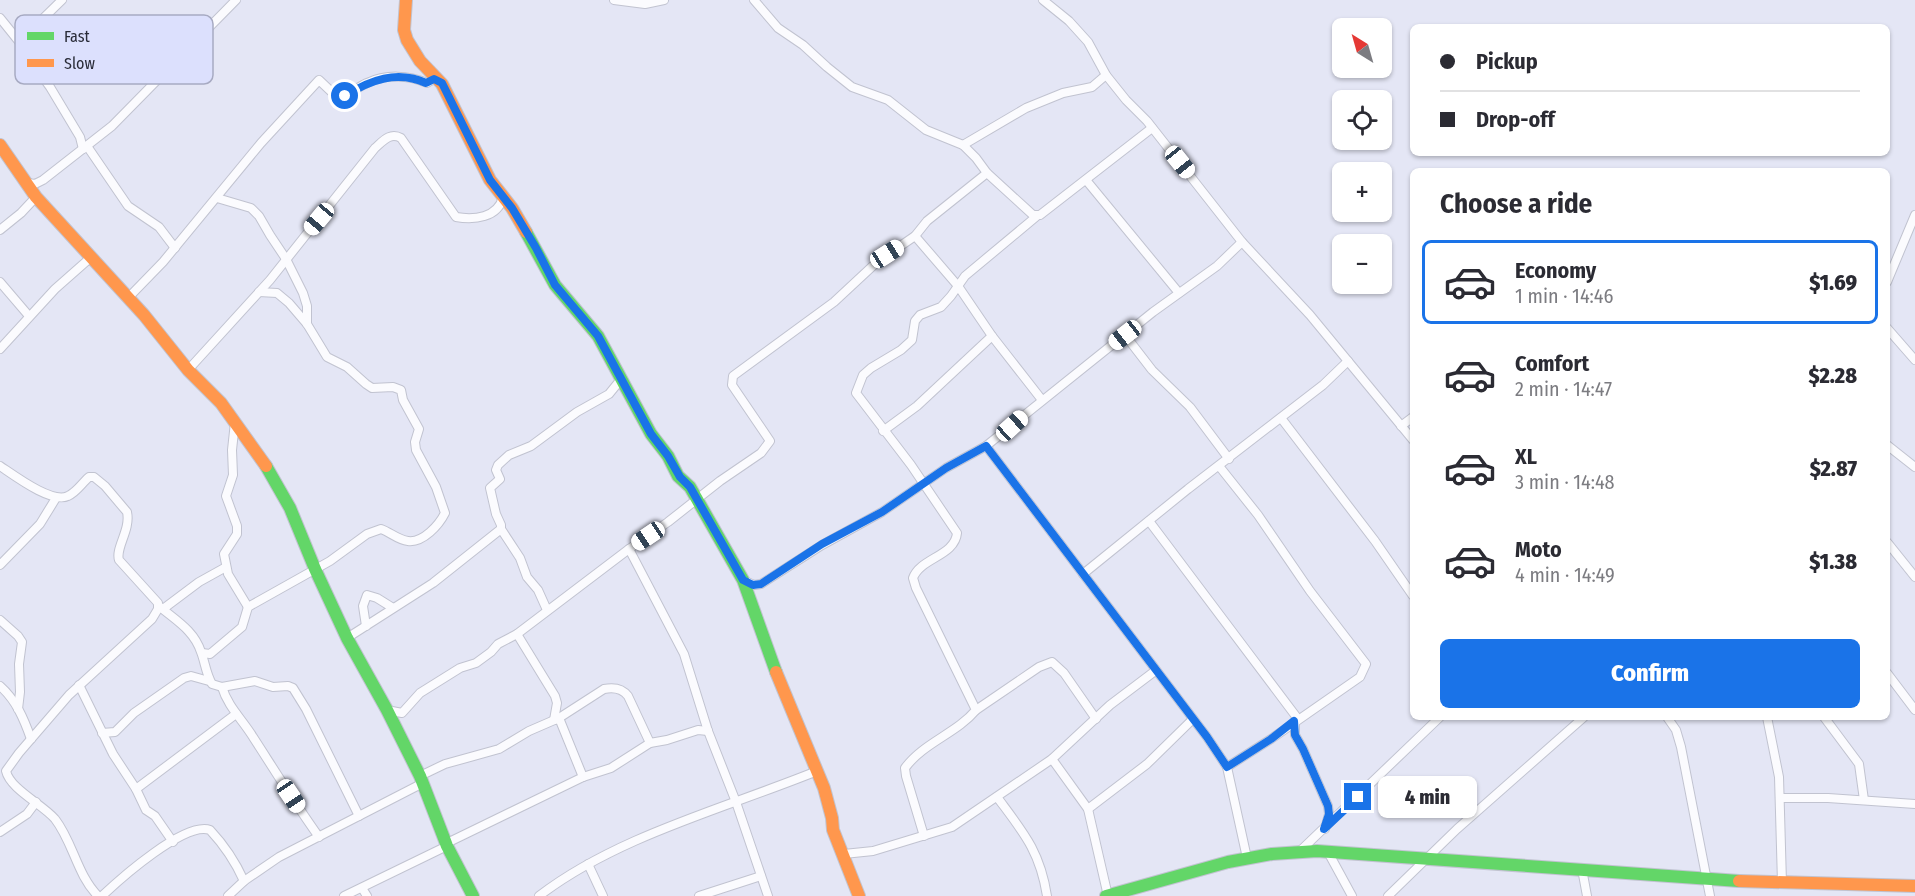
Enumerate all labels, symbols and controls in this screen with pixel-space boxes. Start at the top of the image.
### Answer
legend [15,15,213,84]
north arrow [1332,18,1392,78]
map controls [1332,18,1392,294]
text: Fast [64,27,91,46]
text: Pickup [1476,48,1538,75]
text: Slow [64,54,95,73]
route start [331,82,358,109]
button: locate [1332,90,1392,150]
text: Drop-off [1476,106,1555,133]
car [1162,142,1198,182]
button: + [1332,162,1392,222]
text: Choose a ride [1440,188,1592,220]
car [301,199,337,239]
button: − [1332,234,1392,294]
car [867,237,907,271]
icon: car [1443,255,1497,309]
text: Economy [1515,257,1596,284]
text: $1.69 [1809,269,1857,296]
text: 1 min · 14:46 [1515,284,1613,308]
car [1105,317,1145,353]
icon: car [1443,348,1497,402]
text: Comfort [1515,350,1589,377]
text: $2.28 [1809,362,1857,389]
text: 2 min · 14:47 [1515,377,1612,401]
car [993,407,1031,445]
icon: car [1443,441,1497,495]
text: XL [1515,443,1537,470]
text: $2.87 [1810,455,1857,482]
text: 3 min · 14:48 [1515,470,1615,494]
car [628,518,668,554]
icon: car [1443,534,1497,588]
text: Moto [1515,536,1562,563]
text: $1.38 [1809,548,1857,575]
text: 4 min · 14:49 [1515,563,1615,587]
button: Confirm [1440,639,1860,708]
car [273,776,309,816]
callout: 4 min [1379,776,1478,818]
route end [1344,783,1371,810]
text: 4 min [1405,785,1450,809]

